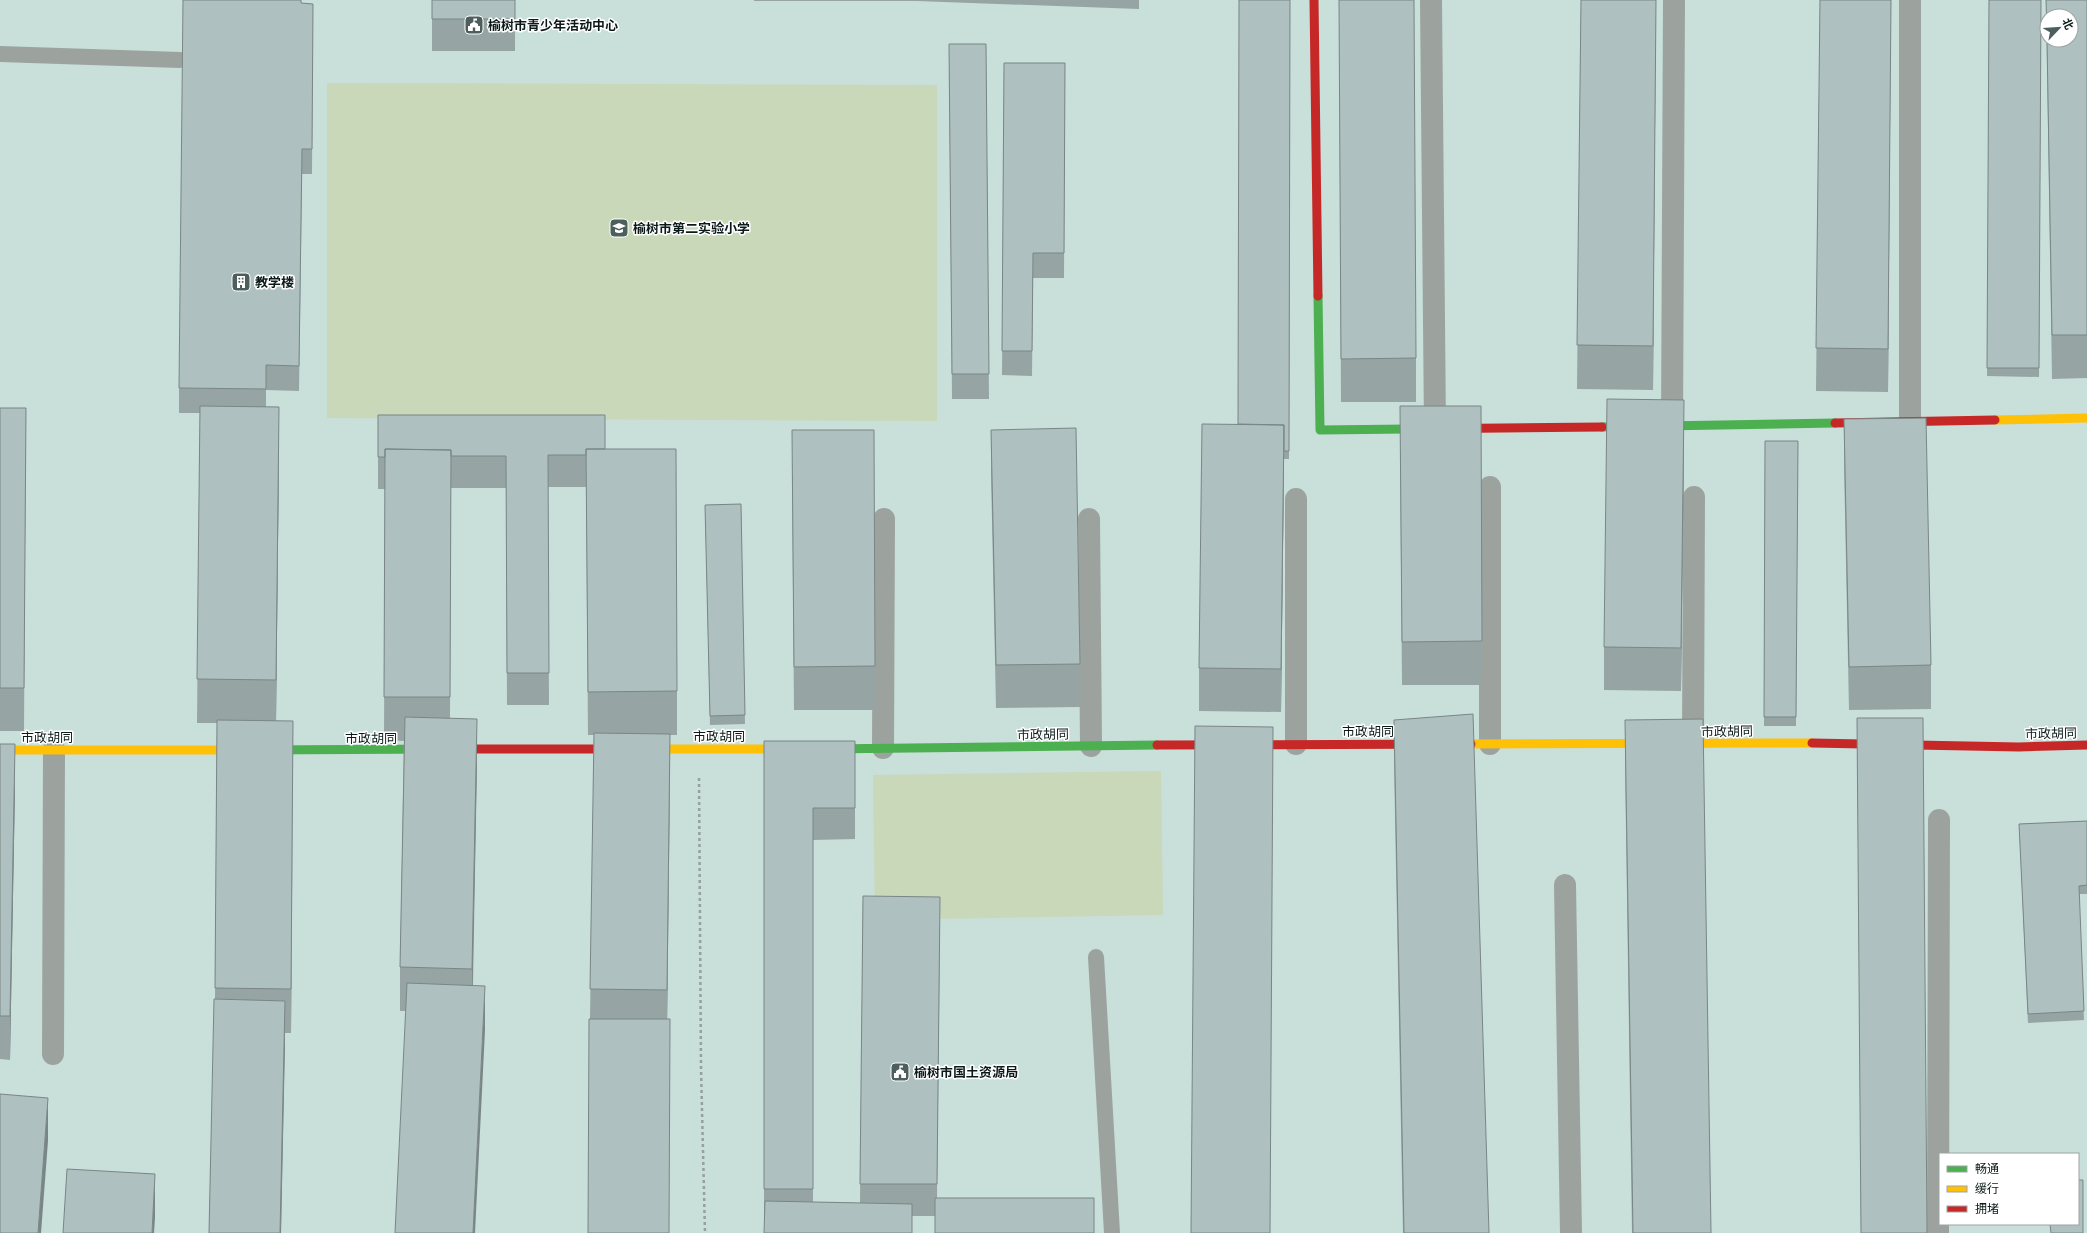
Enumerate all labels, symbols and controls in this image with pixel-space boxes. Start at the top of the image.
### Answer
north arrow [2039,8,2079,48]
public building icon: 榆树市青少年活动中心 [463,14,485,36]
text: 北 [2059,16,2077,32]
place label: 榆树市青少年活动中心 [488,17,618,33]
school or university icon: 榆树市第二实验小学 [608,217,630,239]
place label: 榆树市第二实验小学 [633,220,750,236]
building icon: 教学楼 [230,271,252,293]
place label: 教学楼 [255,274,294,290]
street label: 市政胡同 [1342,723,1394,739]
street label: 市政胡同 [1701,723,1753,739]
street label: 市政胡同 [2025,725,2077,741]
street label: 市政胡同 [1017,726,1069,742]
street label: 市政胡同 [693,728,745,744]
street label: 市政胡同 [21,729,73,745]
street label: 市政胡同 [345,730,397,746]
public building icon: 榆树市国土资源局 [889,1061,911,1083]
place label: 榆树市国土资源局 [914,1064,1018,1080]
legend [1939,1153,2079,1225]
text: 畅通 [1975,1161,1999,1176]
text: 缓行 [1975,1181,1999,1196]
text: 拥堵 [1975,1201,1999,1216]

